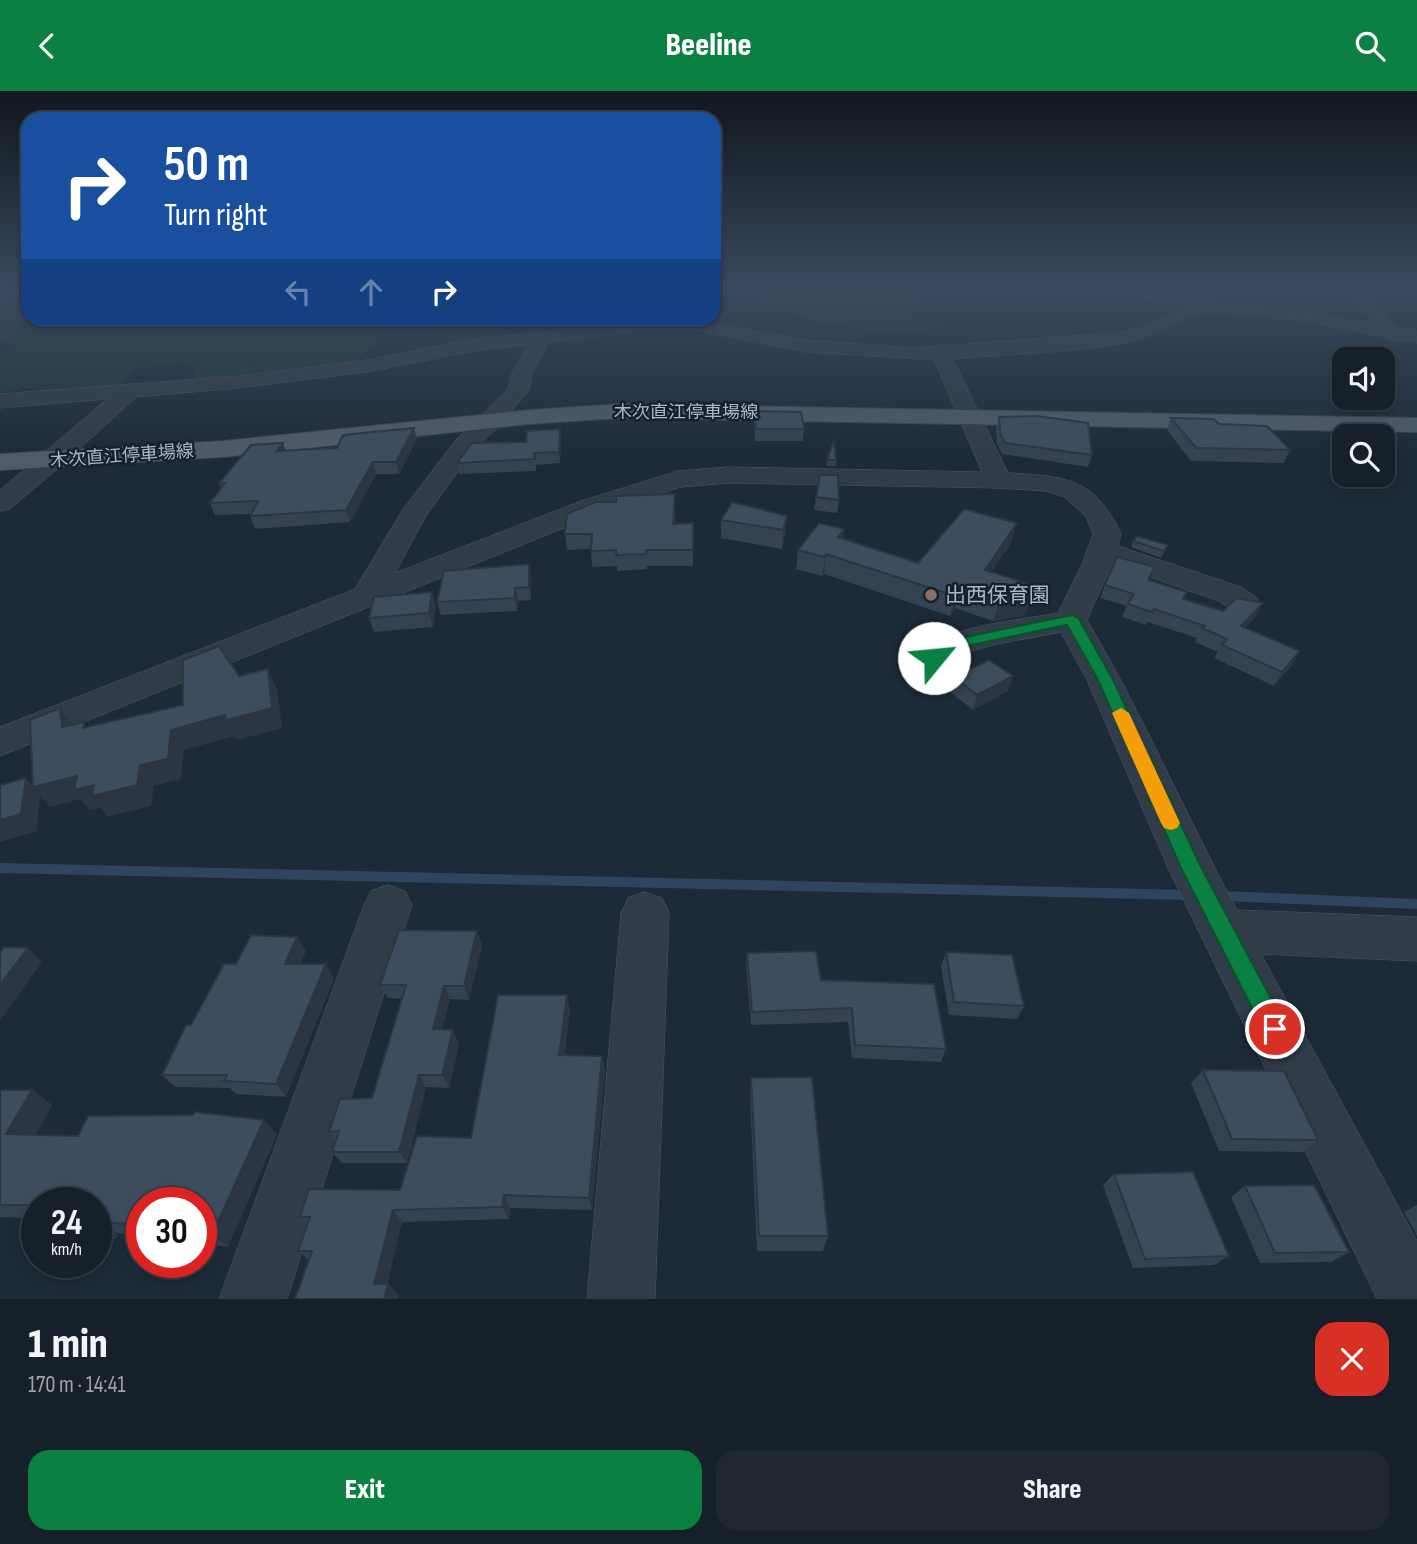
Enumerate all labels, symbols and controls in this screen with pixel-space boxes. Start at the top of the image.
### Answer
text: Beeline [665,26,752,65]
icon: back [28,27,66,65]
icon: search [1351,27,1389,65]
text: 50 m [164,136,249,195]
icon: right [49,140,140,231]
text: Turn right [164,196,268,235]
icon: left [279,273,317,311]
icon: ahead [352,273,390,311]
icon: right [425,273,463,311]
map controls [1332,347,1395,487]
button: sound [1332,347,1395,410]
street label: 木次直江停車場線 [614,402,758,423]
button: search [1332,424,1395,487]
street label: 木次直江停車場線 [49,441,195,471]
place label: 出西保育園 [945,583,1050,608]
marker: 出西保育園 [923,587,939,603]
position arrow [897,621,971,695]
pin [1245,999,1305,1059]
icon: arrive [1256,1010,1294,1048]
speed limit sign: 30 [126,1187,217,1278]
text: 24 [51,1202,82,1245]
text: km/h [51,1239,82,1260]
text: 1 min [28,1319,108,1370]
button: close [1315,1322,1389,1396]
text: 170 m · 14:41 [28,1371,125,1399]
button: Exit [28,1450,702,1530]
button: Share [716,1450,1389,1530]

